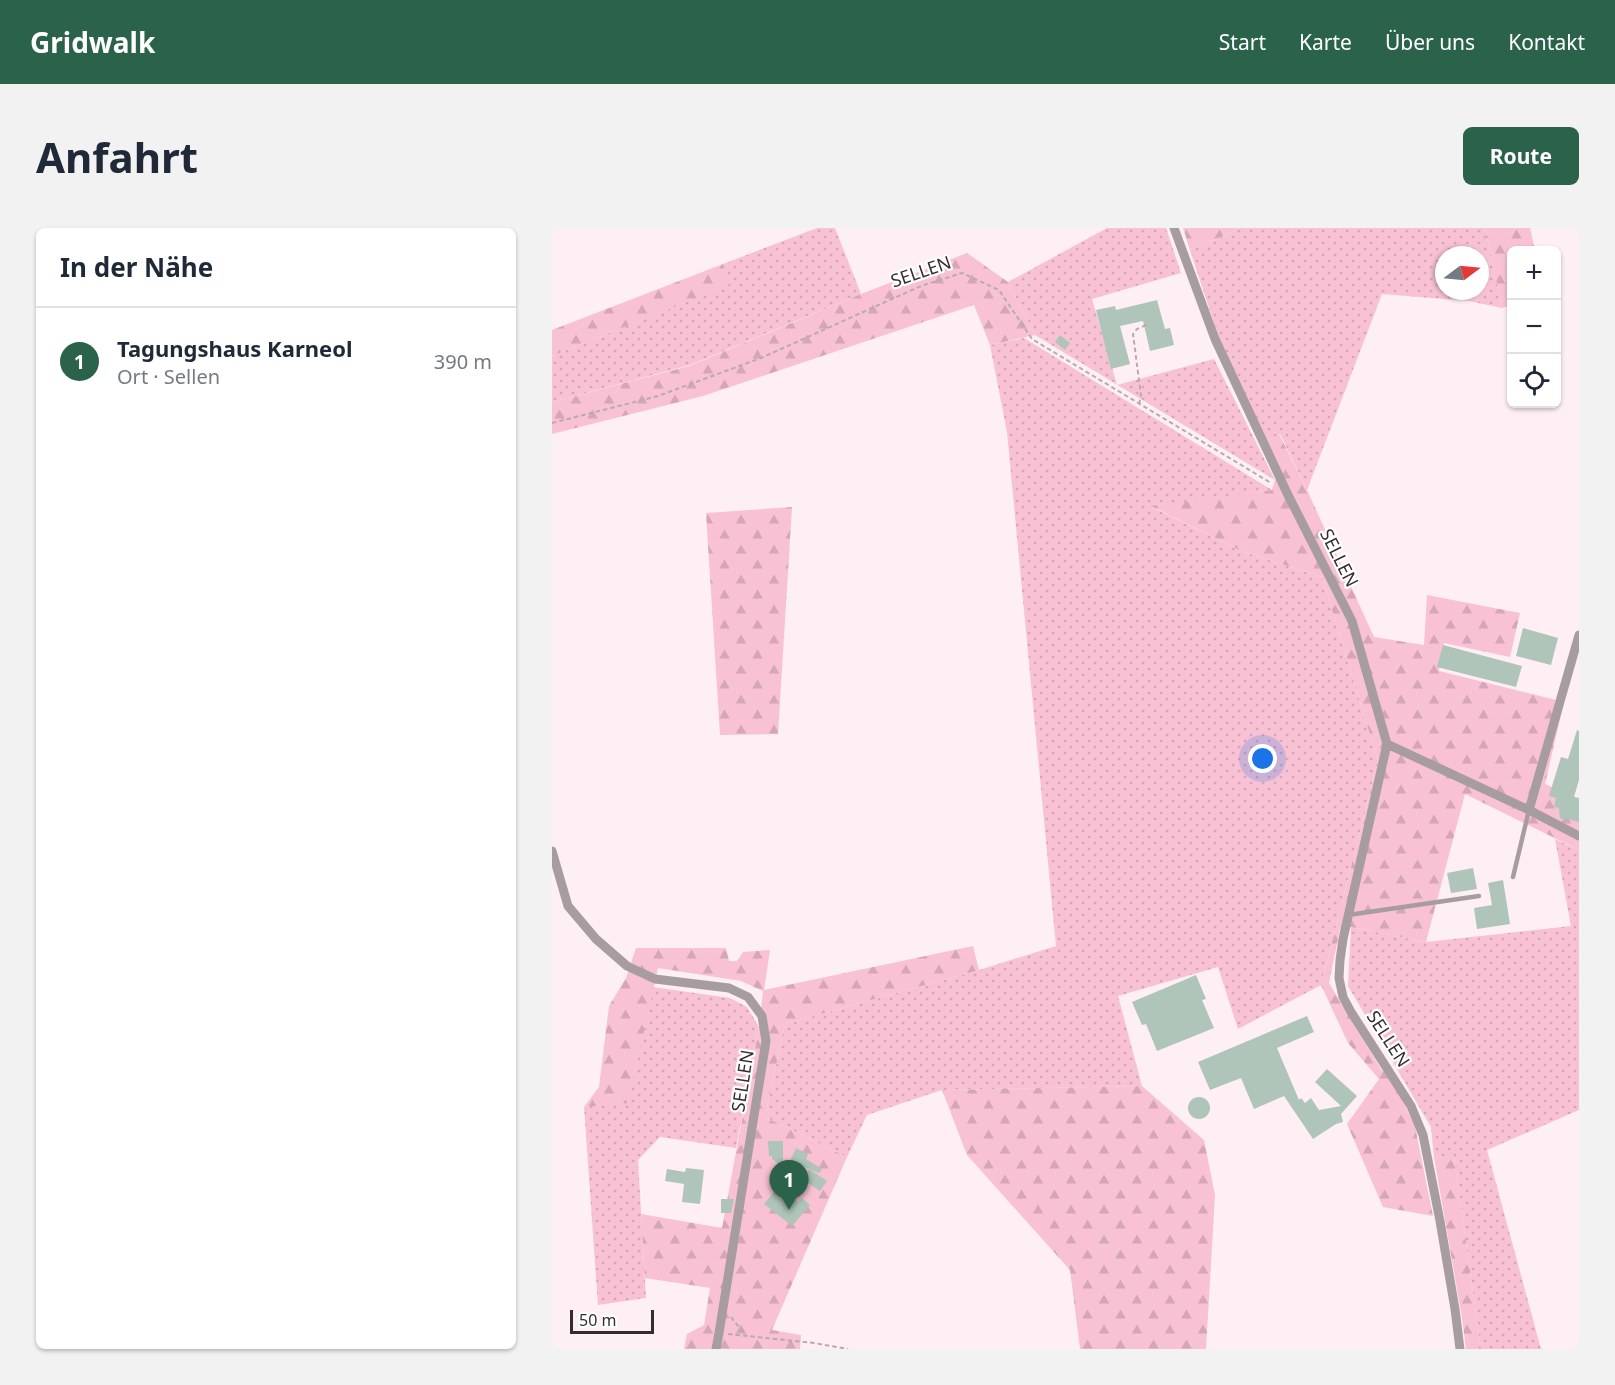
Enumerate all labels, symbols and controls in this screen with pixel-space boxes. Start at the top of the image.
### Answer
text: Gridwalk [30,23,155,61]
text: Start [1219,28,1266,56]
text: Karte [1299,28,1352,56]
text: Über uns [1385,28,1475,56]
text: Kontakt [1508,28,1585,56]
button: Route [1463,127,1579,185]
text: Anfahrt [36,128,198,185]
north arrow [1435,246,1489,300]
map controls [1507,246,1561,408]
button: + [1507,246,1561,300]
text: In der Nähe [60,249,213,285]
street label: SELLEN [887,250,954,293]
button: − [1507,300,1561,354]
text: Tagungshaus Karneol [117,333,352,363]
text: 1 [74,348,85,375]
text: 390 m [434,348,492,375]
button: locate [1507,354,1561,408]
text: Ort · Sellen [117,363,220,390]
street label: SELLEN [1315,524,1365,591]
your location [1248,744,1277,773]
street label: SELLEN [1362,1006,1416,1071]
street label: SELLEN [725,1048,759,1114]
pin: 1 [770,1160,808,1210]
scale bar [570,1307,654,1334]
text: 50 m [579,1309,616,1331]

